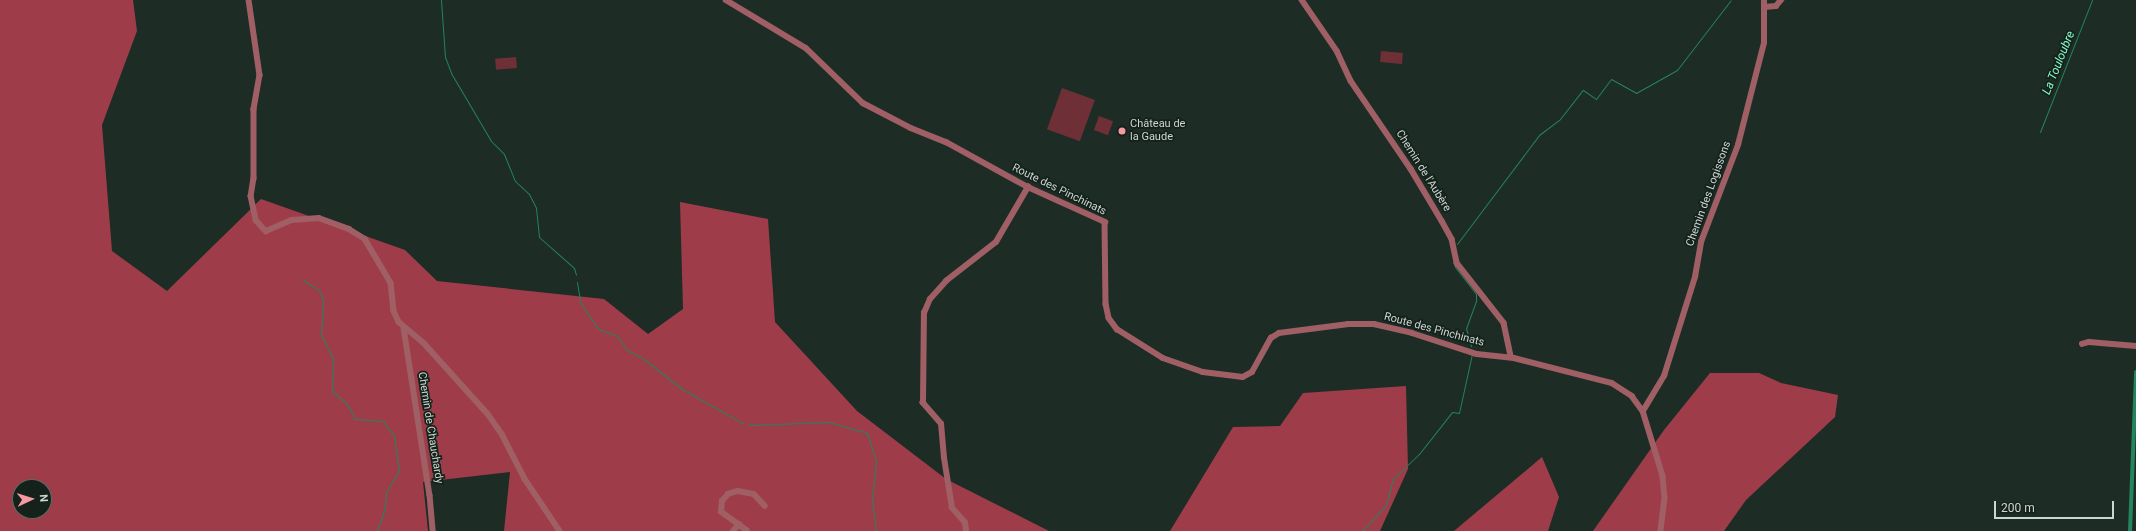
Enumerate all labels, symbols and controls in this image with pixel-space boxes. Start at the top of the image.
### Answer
water label: La Touloubre [2040,29,2078,97]
place label: Château de la Gaude [1130,118,1185,144]
marker: Château de la Gaude [1117,126,1127,136]
street label: Chemin de l'Aubère [1393,128,1453,214]
street label: Chemin des Logissons [1684,140,1734,248]
street label: Route des Pinchinats [1010,161,1108,219]
street label: Route des Pinchinats [1382,310,1486,350]
street label: Chemin de Chauchardy [415,371,445,485]
north arrow [12,479,52,519]
scale bar [1996,493,2116,519]
text: N [37,494,50,503]
text: 200 m [2001,501,2035,515]

